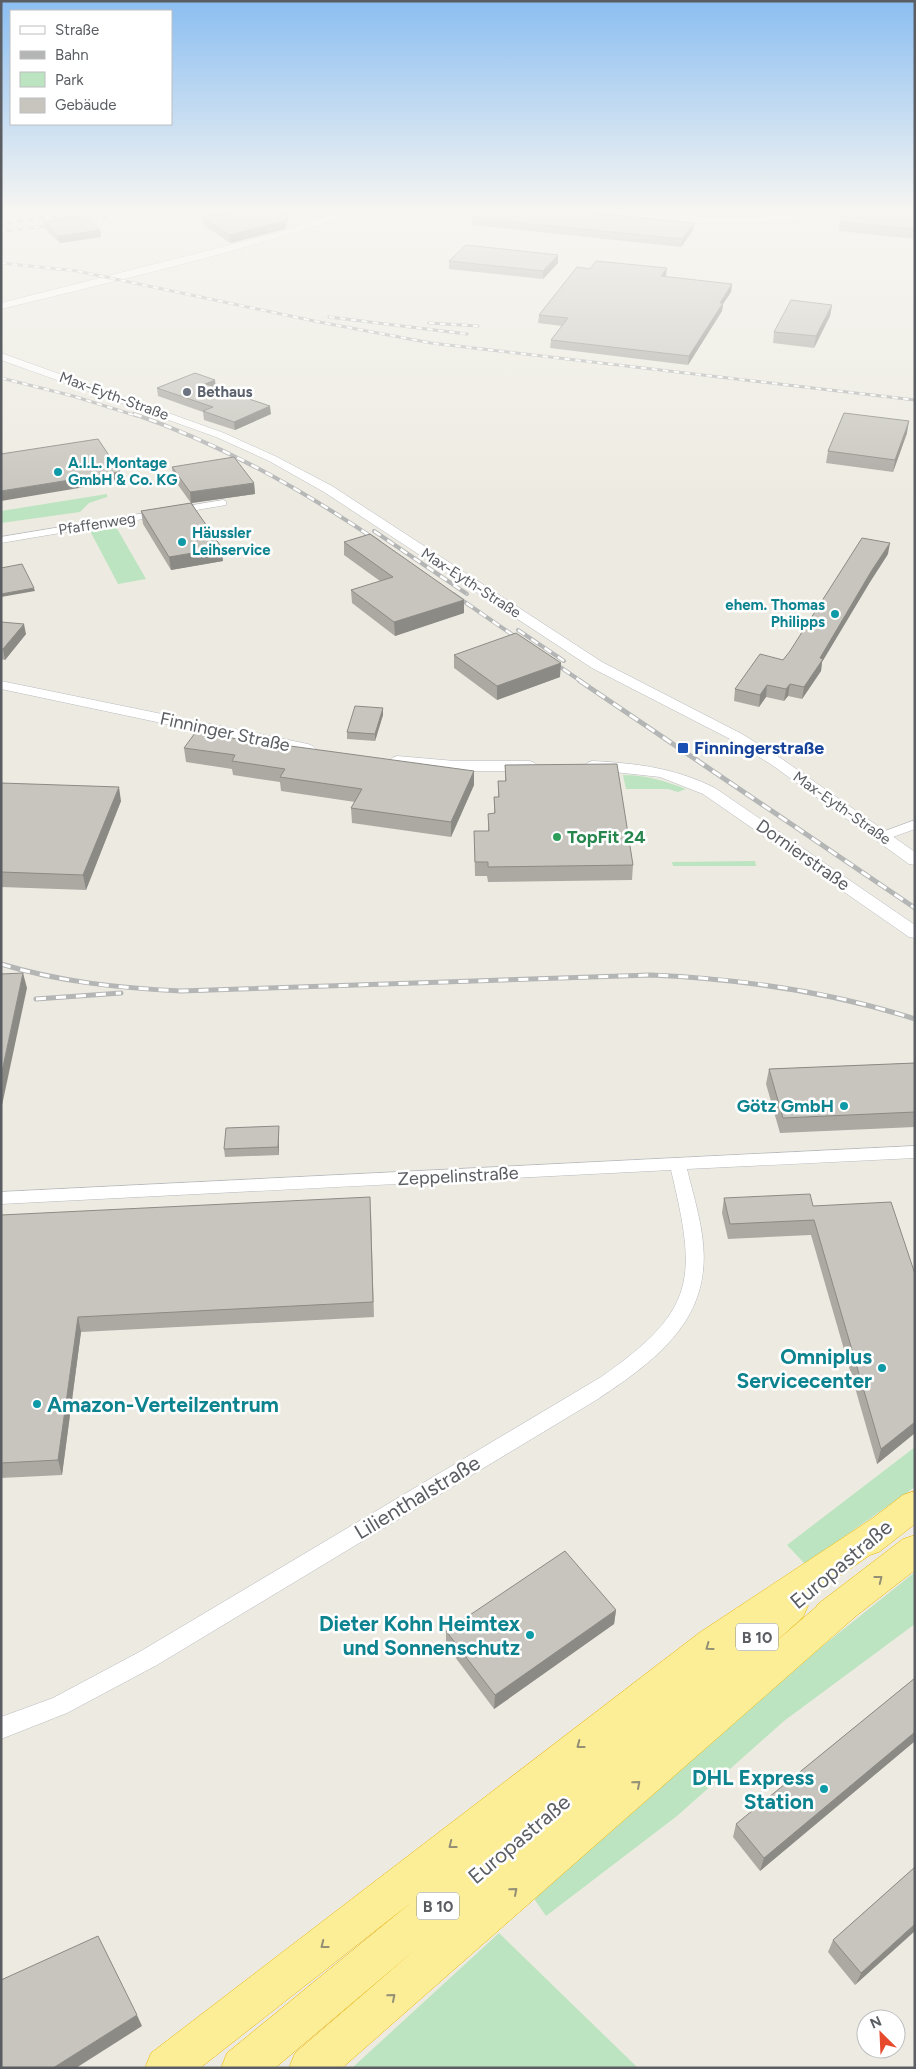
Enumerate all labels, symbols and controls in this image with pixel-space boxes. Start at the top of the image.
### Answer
legend [10,10,172,125]
text: Straße [55,21,99,39]
text: Bahn [55,46,89,64]
text: Park [55,71,84,89]
text: Gebäude [55,96,116,114]
street label: Max-Eyth-Straße [57,368,171,424]
place label: Bethaus [197,383,253,401]
marker: Bethaus [181,386,193,398]
place label: A.I.L. Montage GmbH & Co. KG [68,454,177,489]
marker: A.I.L. Montage GmbH & Co. KG [52,466,64,478]
street label: Pfaffenweg [57,509,137,539]
place label: Häussler Leihservice [192,524,271,559]
marker: Häussler Leihservice [176,536,188,548]
street label: Max-Eyth-Straße [418,544,524,622]
place label: ehem. Thomas Philipps [725,596,825,631]
marker: ehem. Thomas Philipps [829,608,841,620]
street label: Finninger Straße [158,707,292,757]
place label: Finningerstraße [694,737,824,759]
marker: Finningerstraße [676,741,690,755]
street label: Max-Eyth-Straße [790,768,894,848]
street label: Dornierstraße [752,815,854,896]
place label: TopFit 24 [567,826,646,848]
marker: TopFit 24 [551,831,563,843]
place label: Götz GmbH [737,1095,834,1117]
marker: Götz GmbH [838,1100,850,1112]
street label: Zeppelinstraße [397,1162,519,1190]
place label: Omniplus Servicecenter [737,1344,872,1393]
marker: Omniplus Servicecenter [876,1362,888,1374]
place label: Amazon-Verteilzentrum [47,1392,279,1417]
marker: Amazon-Verteilzentrum [31,1398,43,1410]
street label: Lilienthalstraße [350,1450,484,1544]
street label: Europastraße [785,1514,897,1614]
one-way arrow [873,1576,882,1584]
place label: Dieter Kohn Heimtex und Sonnenschutz [319,1611,521,1660]
road number: B 10 [736,1624,778,1650]
marker: Dieter Kohn Heimtex und Sonnenschutz [524,1629,536,1641]
one-way arrow [706,1641,715,1649]
one-way arrow [577,1740,586,1748]
place label: DHL Express Station [692,1765,814,1814]
one-way arrow [632,1781,641,1790]
marker: DHL Express Station [818,1783,830,1795]
street label: Europastraße [463,1789,575,1889]
one-way arrow [448,1839,458,1848]
one-way arrow [509,1887,518,1896]
road number: B 10 [417,1892,459,1920]
one-way arrow [321,1939,330,1947]
one-way arrow [386,1994,395,2003]
north arrow [856,2009,906,2059]
text: N [868,2013,884,2033]

